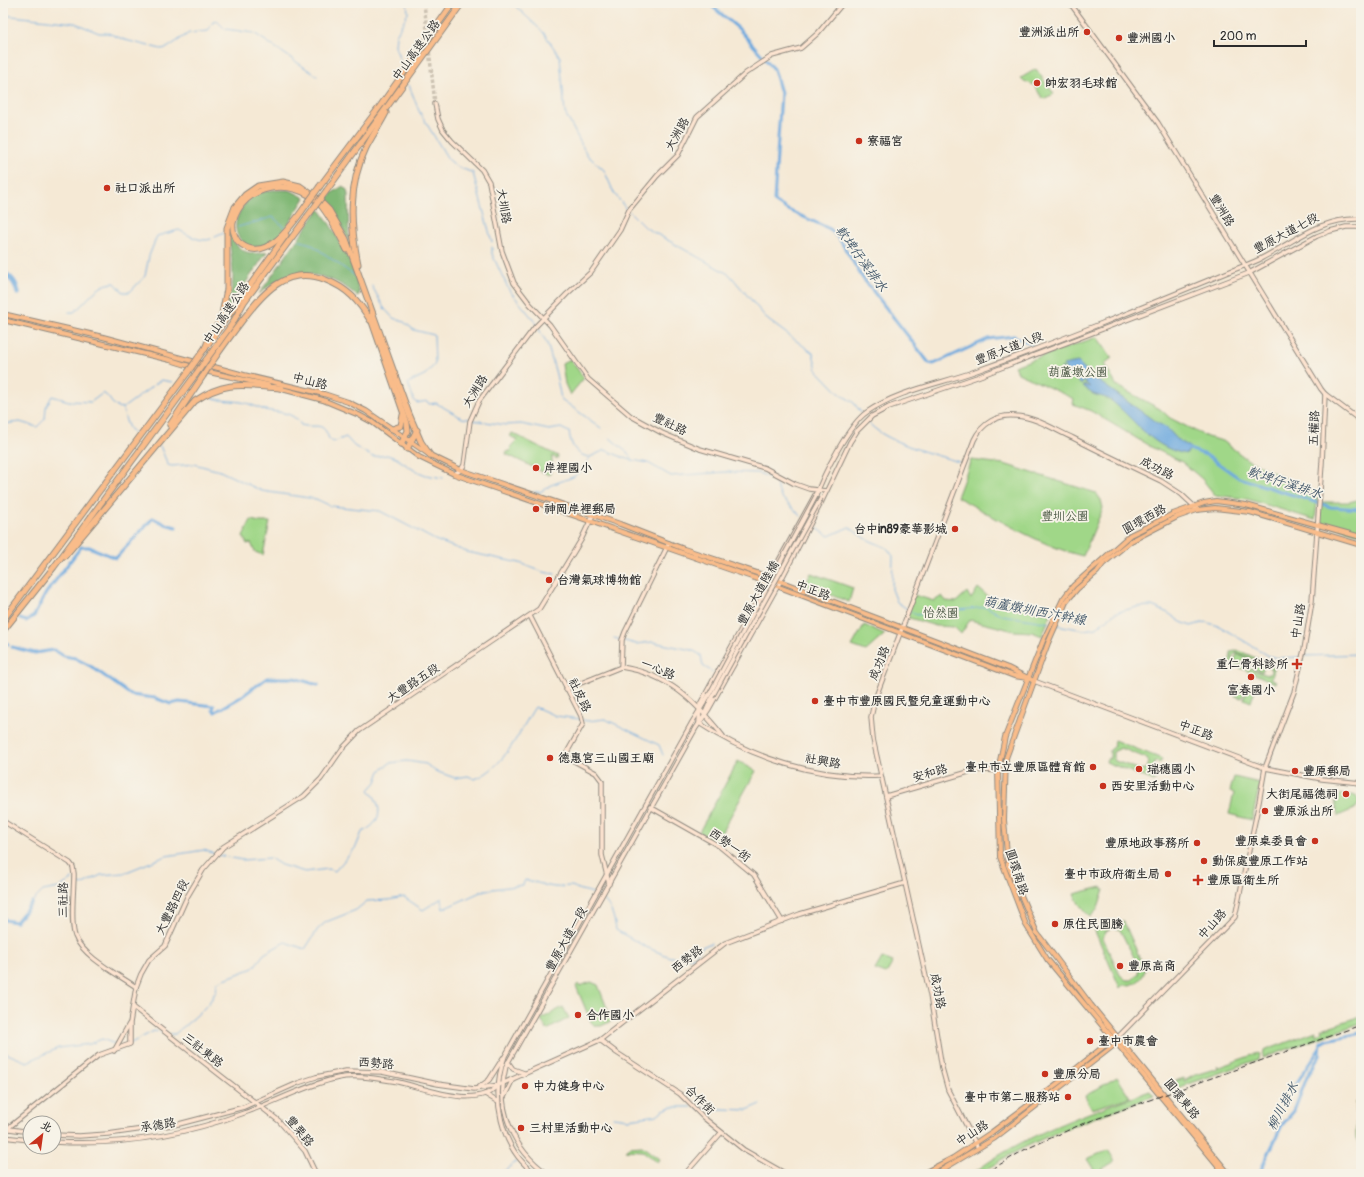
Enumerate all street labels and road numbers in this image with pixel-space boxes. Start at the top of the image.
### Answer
street label: 中山高速公路 [389,17,444,84]
street label: 大洲路 [662,115,693,154]
street label: 大圳路 [493,187,514,225]
street label: 豐洲路 [1206,191,1237,230]
street label: 豐原大道七段 [1251,210,1322,257]
street label: 中山高速公路 [200,279,253,347]
street label: 豐原大道八段 [973,329,1045,368]
street label: 中山路 [291,370,329,393]
street label: 大洲路 [460,372,491,411]
street label: 豐社路 [650,410,689,439]
street label: 五權路 [1306,410,1323,446]
street label: 成功路 [1137,454,1176,483]
street label: 圓環西路 [1120,501,1169,538]
street label: 豐原大道陸橋 [734,558,782,628]
street label: 中正路 [793,577,832,604]
street label: 中山路 [1288,602,1309,640]
street label: 成功路 [866,644,893,683]
street label: 一心路 [638,656,677,683]
street label: 大豐路五段 [384,660,442,706]
street label: 社皮路 [565,676,594,715]
street label: 中正路 [1176,717,1215,744]
street label: 社興路 [804,751,842,772]
street label: 安和路 [911,761,950,786]
street label: 西勢一街 [706,825,754,866]
street label: 圓環南路 [1002,847,1031,897]
street label: 大豐路四段 [153,877,192,937]
street label: 三社路 [56,882,71,918]
street label: 豐原大道一段 [542,904,590,974]
street label: 中山路 [1195,906,1230,943]
street label: 西勢路 [669,942,706,976]
street label: 成功路 [927,972,948,1010]
street label: 三社東路 [179,1030,226,1071]
street label: 西勢路 [357,1055,394,1072]
street label: 圓環東路 [1161,1076,1203,1123]
street label: 合作街 [681,1082,718,1118]
street label: 豐栗路 [282,1113,317,1150]
street label: 承德路 [139,1115,177,1136]
street label: 中山路 [953,1117,991,1150]

